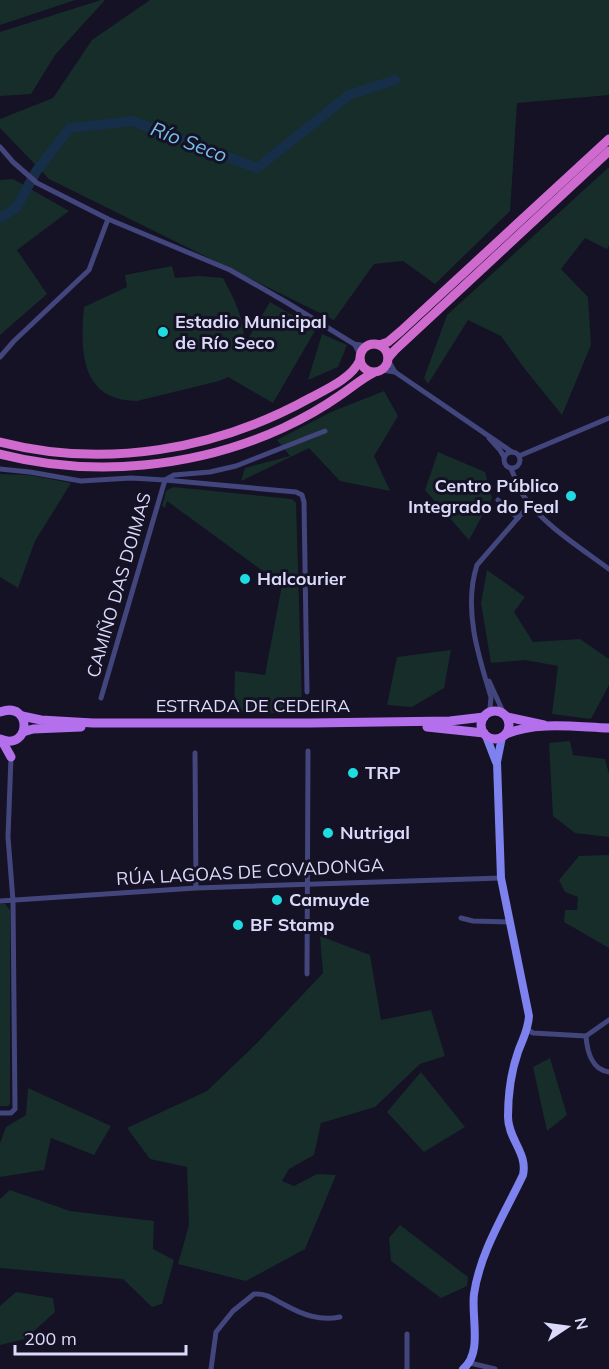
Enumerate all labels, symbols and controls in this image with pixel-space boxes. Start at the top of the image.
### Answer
water label: Río Seco [147,116,231,167]
place label: Estadio Municipal de Río Seco [175,310,327,354]
marker: Estadio Municipal de Río Seco [156,325,170,339]
place label: Centro Público Integrado do Feal [408,474,559,518]
marker: Centro Público Integrado do Feal [564,489,578,503]
street label: CAMIÑO DAS DOIMAS [81,490,156,680]
place label: Halcourier [257,567,347,590]
marker: Halcourier [238,572,252,586]
street label: ESTRADA DE CEDEIRA [156,694,350,717]
place label: TRP [365,761,401,784]
marker: TRP [346,766,360,780]
place label: Nutrigal [340,821,410,844]
marker: Nutrigal [321,826,335,840]
street label: RÚA LAGOAS DE COVADONGA [116,853,384,890]
place label: Camuyde [289,888,370,911]
marker: Camuyde [270,893,284,907]
place label: BF Stamp [250,913,335,936]
marker: BF Stamp [231,918,245,932]
north arrow [537,1297,597,1357]
text: N [571,1315,593,1332]
scale bar [15,1318,186,1356]
text: 200 m [24,1327,77,1350]

